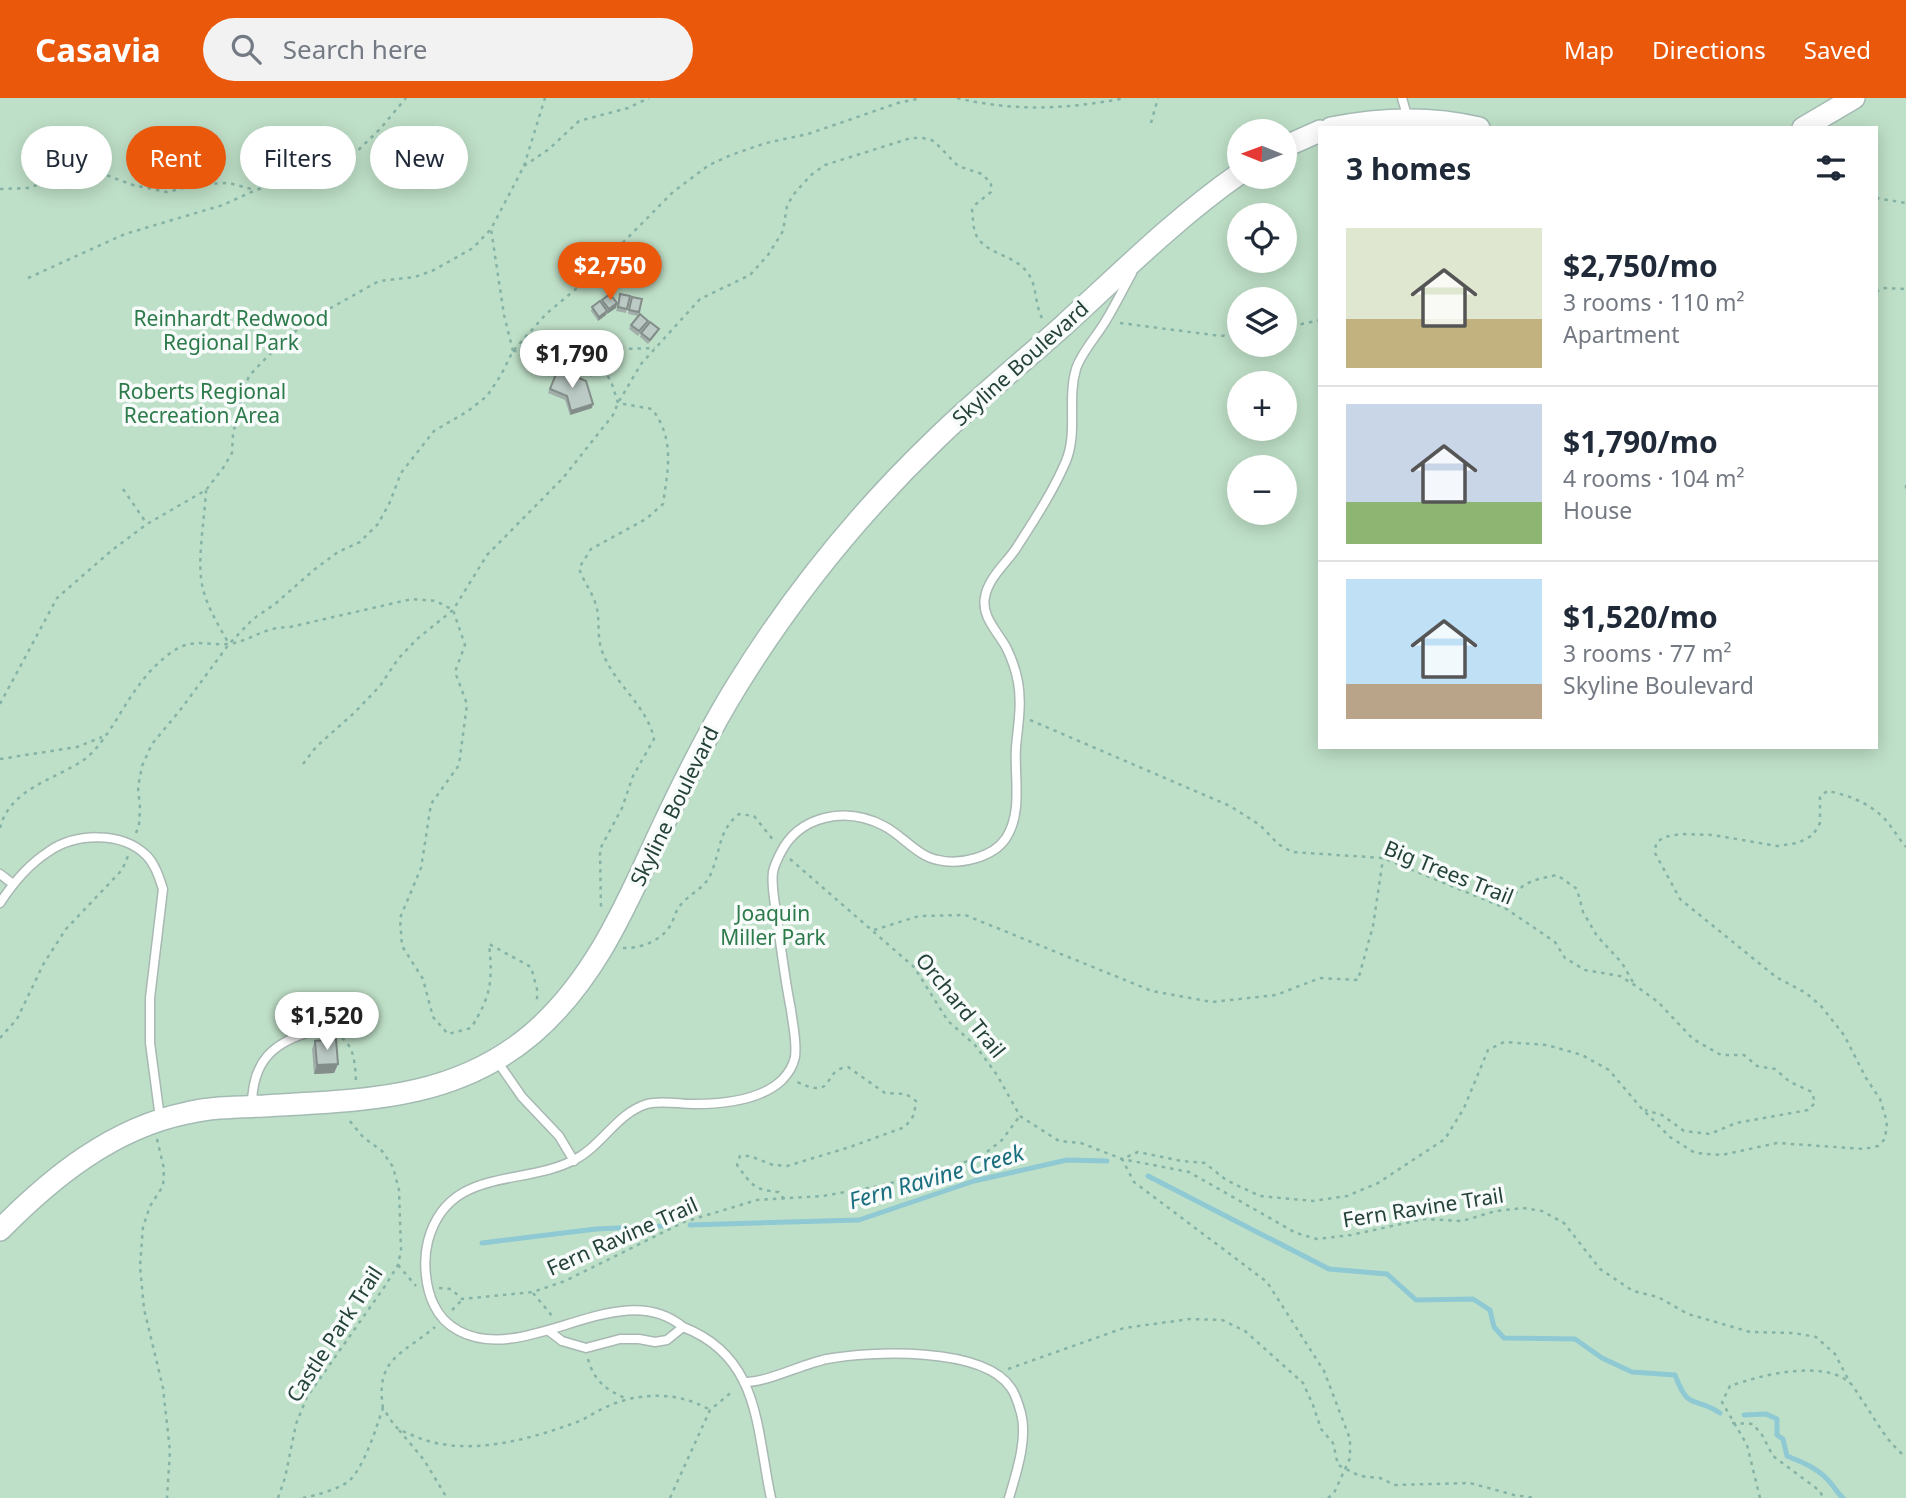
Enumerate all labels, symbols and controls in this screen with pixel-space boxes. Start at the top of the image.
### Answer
search box [203,18,693,81]
text: Casavia [35,27,161,72]
icon: search [227,30,265,68]
text: Search here [283,31,427,67]
text: Map [1564,33,1614,66]
text: Directions [1652,33,1766,66]
text: Saved [1804,33,1871,66]
north arrow [1227,119,1297,189]
map controls [1227,119,1297,525]
chip: Buy [21,126,112,189]
chip: Rent [126,126,226,189]
chip: Filters [240,126,356,189]
chip: New [370,126,468,189]
text: 3 homes [1346,148,1471,189]
icon: filters [1812,149,1850,187]
button: locate [1227,203,1297,273]
pin: $2,750 [553,242,667,302]
text: $2,750/mo [1563,245,1718,286]
text: $2,750 [574,249,646,281]
icon: home [1402,256,1486,340]
text: 3 rooms · 110 m² [1563,286,1745,318]
button: layers [1227,287,1297,357]
street label: Skyline Boulevard [946,294,1094,432]
park label: Reinhardt Redwood Regional Park [134,304,328,356]
text: Apartment [1563,318,1680,350]
pin: $1,790 [515,330,629,390]
text: $1,790 [536,337,608,369]
button: + [1227,371,1297,441]
park label: Roberts Regional Recreation Area [118,377,286,429]
text: $1,790/mo [1563,421,1718,462]
icon: home [1402,432,1486,516]
button: − [1227,455,1297,525]
text: 4 rooms · 104 m² [1563,462,1745,494]
text: House [1563,494,1632,526]
text: $1,520/mo [1563,596,1718,637]
icon: home [1402,607,1486,691]
text: 3 rooms · 77 m² [1563,637,1732,669]
text: Skyline Boulevard [1563,669,1754,701]
street label: Skyline Boulevard [623,721,725,891]
street label: Big Trees Trail [1380,833,1518,911]
park label: Joaquin Miller Park [720,899,827,951]
street label: Orchard Trail [910,947,1012,1063]
pin: $1,520 [270,992,384,1052]
text: $1,520 [291,999,363,1031]
water label: Fern Ravine Creek [845,1135,1029,1216]
street label: Fern Ravine Trail [1341,1180,1505,1234]
street label: Fern Ravine Trail [542,1190,702,1282]
street label: Castle Park Trail [280,1261,388,1407]

